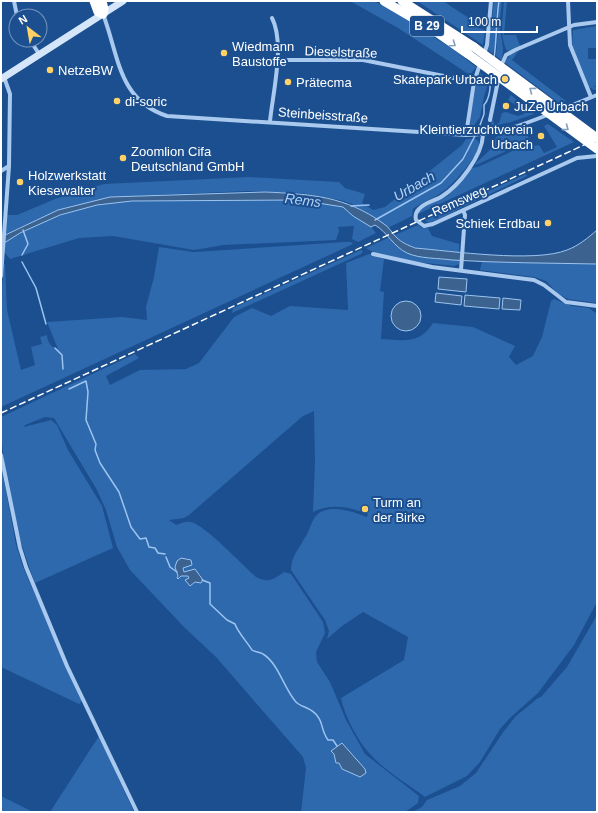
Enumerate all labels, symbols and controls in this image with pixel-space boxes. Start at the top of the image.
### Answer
north arrow [8,8,48,48]
scale bar [462,8,537,34]
text: N [16,12,29,27]
text: 100 m [468,15,501,29]
road number: B 29 [410,16,444,36]
place label: Wiedmann Baustoffe [232,39,294,69]
one-way arrow [449,39,456,46]
street label: Dieselstraße [304,43,378,61]
marker: Wiedmann Baustoffe [219,48,229,58]
place label: NetzeBW [58,63,114,78]
marker: NetzeBW [45,65,55,75]
place label: Skatepark Urbach [393,72,497,87]
marker: Skatepark Urbach [500,74,510,84]
place label: Prätecma [296,75,352,90]
marker: Prätecma [283,77,293,87]
one-way arrow [529,88,536,95]
place label: di-soric [125,94,167,109]
marker: di-soric [112,96,122,106]
place label: JuZe Urbach [514,99,588,114]
marker: JuZe Urbach [501,101,511,111]
street label: Steinbeisstraße [277,104,369,126]
place label: Kleintierzuchtverein Urbach [420,122,533,152]
one-way arrow [562,123,569,130]
marker: Kleintierzuchtverein Urbach [536,131,546,141]
place label: Zoomlion Cifa Deutschland GmbH [131,144,244,174]
marker: Zoomlion Cifa Deutschland GmbH [118,153,128,163]
place label: Holzwerkstatt Kiesewalter [28,168,106,198]
water label: Urbach [390,168,438,204]
marker: Holzwerkstatt Kiesewalter [15,177,25,187]
street label: Remsweg [430,182,488,220]
water label: Rems [284,190,322,210]
place label: Schiek Erdbau [455,216,540,231]
marker: Schiek Erdbau [543,218,553,228]
place label: Turm an der Birke [373,495,425,525]
marker: Turm an der Birke [360,504,370,514]

